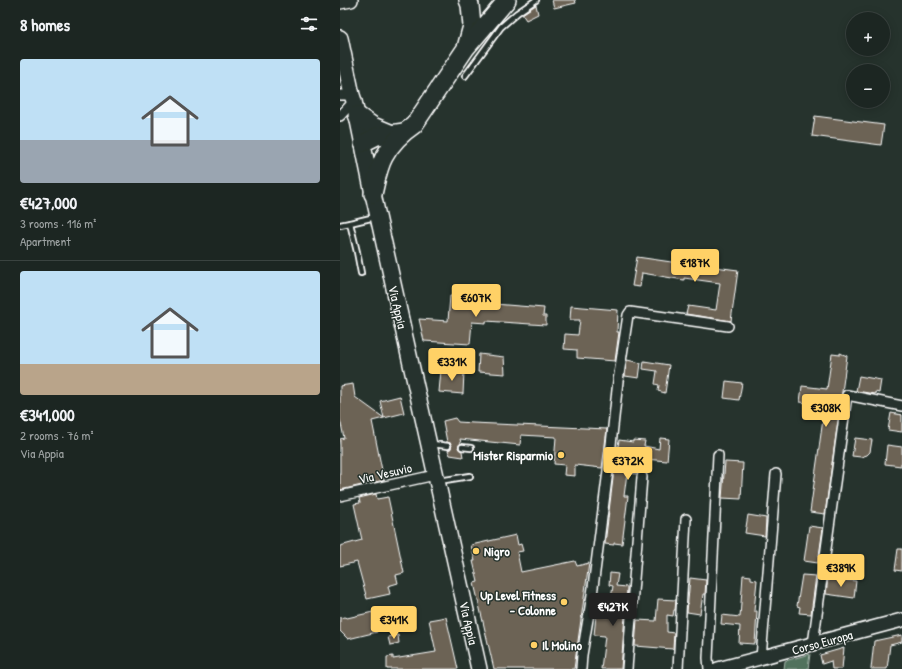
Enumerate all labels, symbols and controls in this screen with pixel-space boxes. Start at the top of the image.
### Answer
map controls [846,12,890,108]
button: + [846,12,890,56]
text: 8 homes [20,13,70,36]
icon: filters [298,13,320,35]
button: − [846,64,890,108]
icon: home [134,85,206,157]
text: €427,000 [20,191,77,214]
text: 3 rooms · 116 m² [20,214,96,232]
text: Apartment [20,232,71,250]
pin: €187K [667,249,723,283]
text: €187K [680,253,710,271]
street label: Via Appia [384,284,412,330]
pin: €607K [448,284,504,318]
text: €607K [461,288,491,306]
icon: home [134,297,206,369]
pin: €331K [424,348,480,382]
text: €331K [437,352,467,370]
pin: €308K [798,394,854,428]
text: €308K [811,398,841,416]
text: €341,000 [20,403,75,426]
text: 2 rooms · 76 m² [20,426,93,444]
text: Via Appia [20,444,64,462]
place label: Mister Risparmio [473,446,554,465]
pin: €372K [600,447,656,481]
marker: Mister Risparmio [556,450,566,460]
text: €372K [612,451,644,469]
street label: Via Vesuvio [356,458,414,488]
place label: Nigro [484,542,511,561]
marker: Nigro [471,546,481,556]
pin: €389K [813,554,869,588]
text: €389K [826,558,856,576]
place label: Up Level Fitness - Colonne [480,586,557,619]
pin: €427K [585,593,641,627]
marker: Up Level Fitness - Colonne [559,597,569,607]
text: €427K [598,597,628,615]
street label: Via Appia [455,600,483,646]
pin: €341K [366,606,422,640]
text: €341K [380,610,408,628]
street label: Corso Europa [790,625,854,659]
place label: Il Molino [542,636,583,654]
marker: Il Molino [529,640,539,650]

